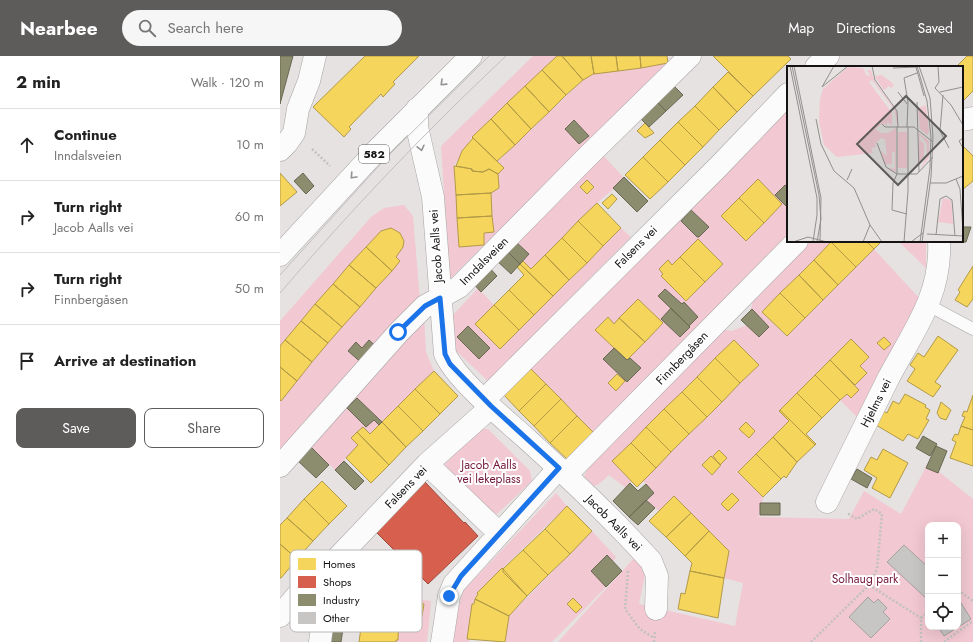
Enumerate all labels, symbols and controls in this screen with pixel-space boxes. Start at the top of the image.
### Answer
search box [122,10,402,46]
text: Nearbee [20,15,98,42]
icon: search [136,17,158,39]
text: Search here [168,17,243,39]
text: Map [788,18,814,38]
text: Directions [836,18,896,38]
text: Saved [918,18,953,38]
inset map [787,66,963,242]
text: 2 min [16,70,61,94]
text: Walk · 120 m [191,73,264,92]
one-way arrow [440,78,448,86]
text: Continue [54,124,117,146]
icon: ahead [16,134,38,156]
text: 10 m [236,135,264,154]
one-way arrow [416,144,425,151]
road number: 582 [359,145,389,163]
text: Inndalsveien [54,146,122,165]
one-way arrow [351,172,358,179]
text: Turn right [54,196,122,218]
icon: right [16,206,38,228]
text: 60 m [235,207,264,226]
street label: Jacob Aalls vei [424,209,448,285]
text: Jacob Aalls vei [54,218,134,237]
street label: Falsens vei [610,221,662,273]
street label: Inndalsveien [456,233,512,289]
text: Turn right [54,268,122,290]
icon: right [16,278,38,300]
text: 50 m [235,279,264,298]
text: Finnbergåsen [54,290,128,309]
route start [389,323,407,341]
street label: Finnbergåsen [652,327,712,389]
icon: arrive [16,350,38,372]
text: Arrive at destination [54,350,196,372]
street label: Hjelms vei [856,375,896,431]
button: Save [16,408,136,448]
button: Share [144,408,264,448]
park label: Jacob Aalls vei lekeplass [457,456,521,488]
street label: Falsens vei [381,461,431,513]
street label: Jacob Aalls vei [580,489,646,555]
map controls [925,522,961,630]
button: + [925,522,961,558]
legend [290,550,422,632]
text: Homes [323,556,356,572]
button: − [925,558,961,594]
park label: Solhaug park [832,570,899,588]
text: Shops [323,574,352,590]
route end [440,587,458,605]
text: Industry [323,592,360,608]
button: locate [925,594,961,630]
text: Other [323,610,350,626]

